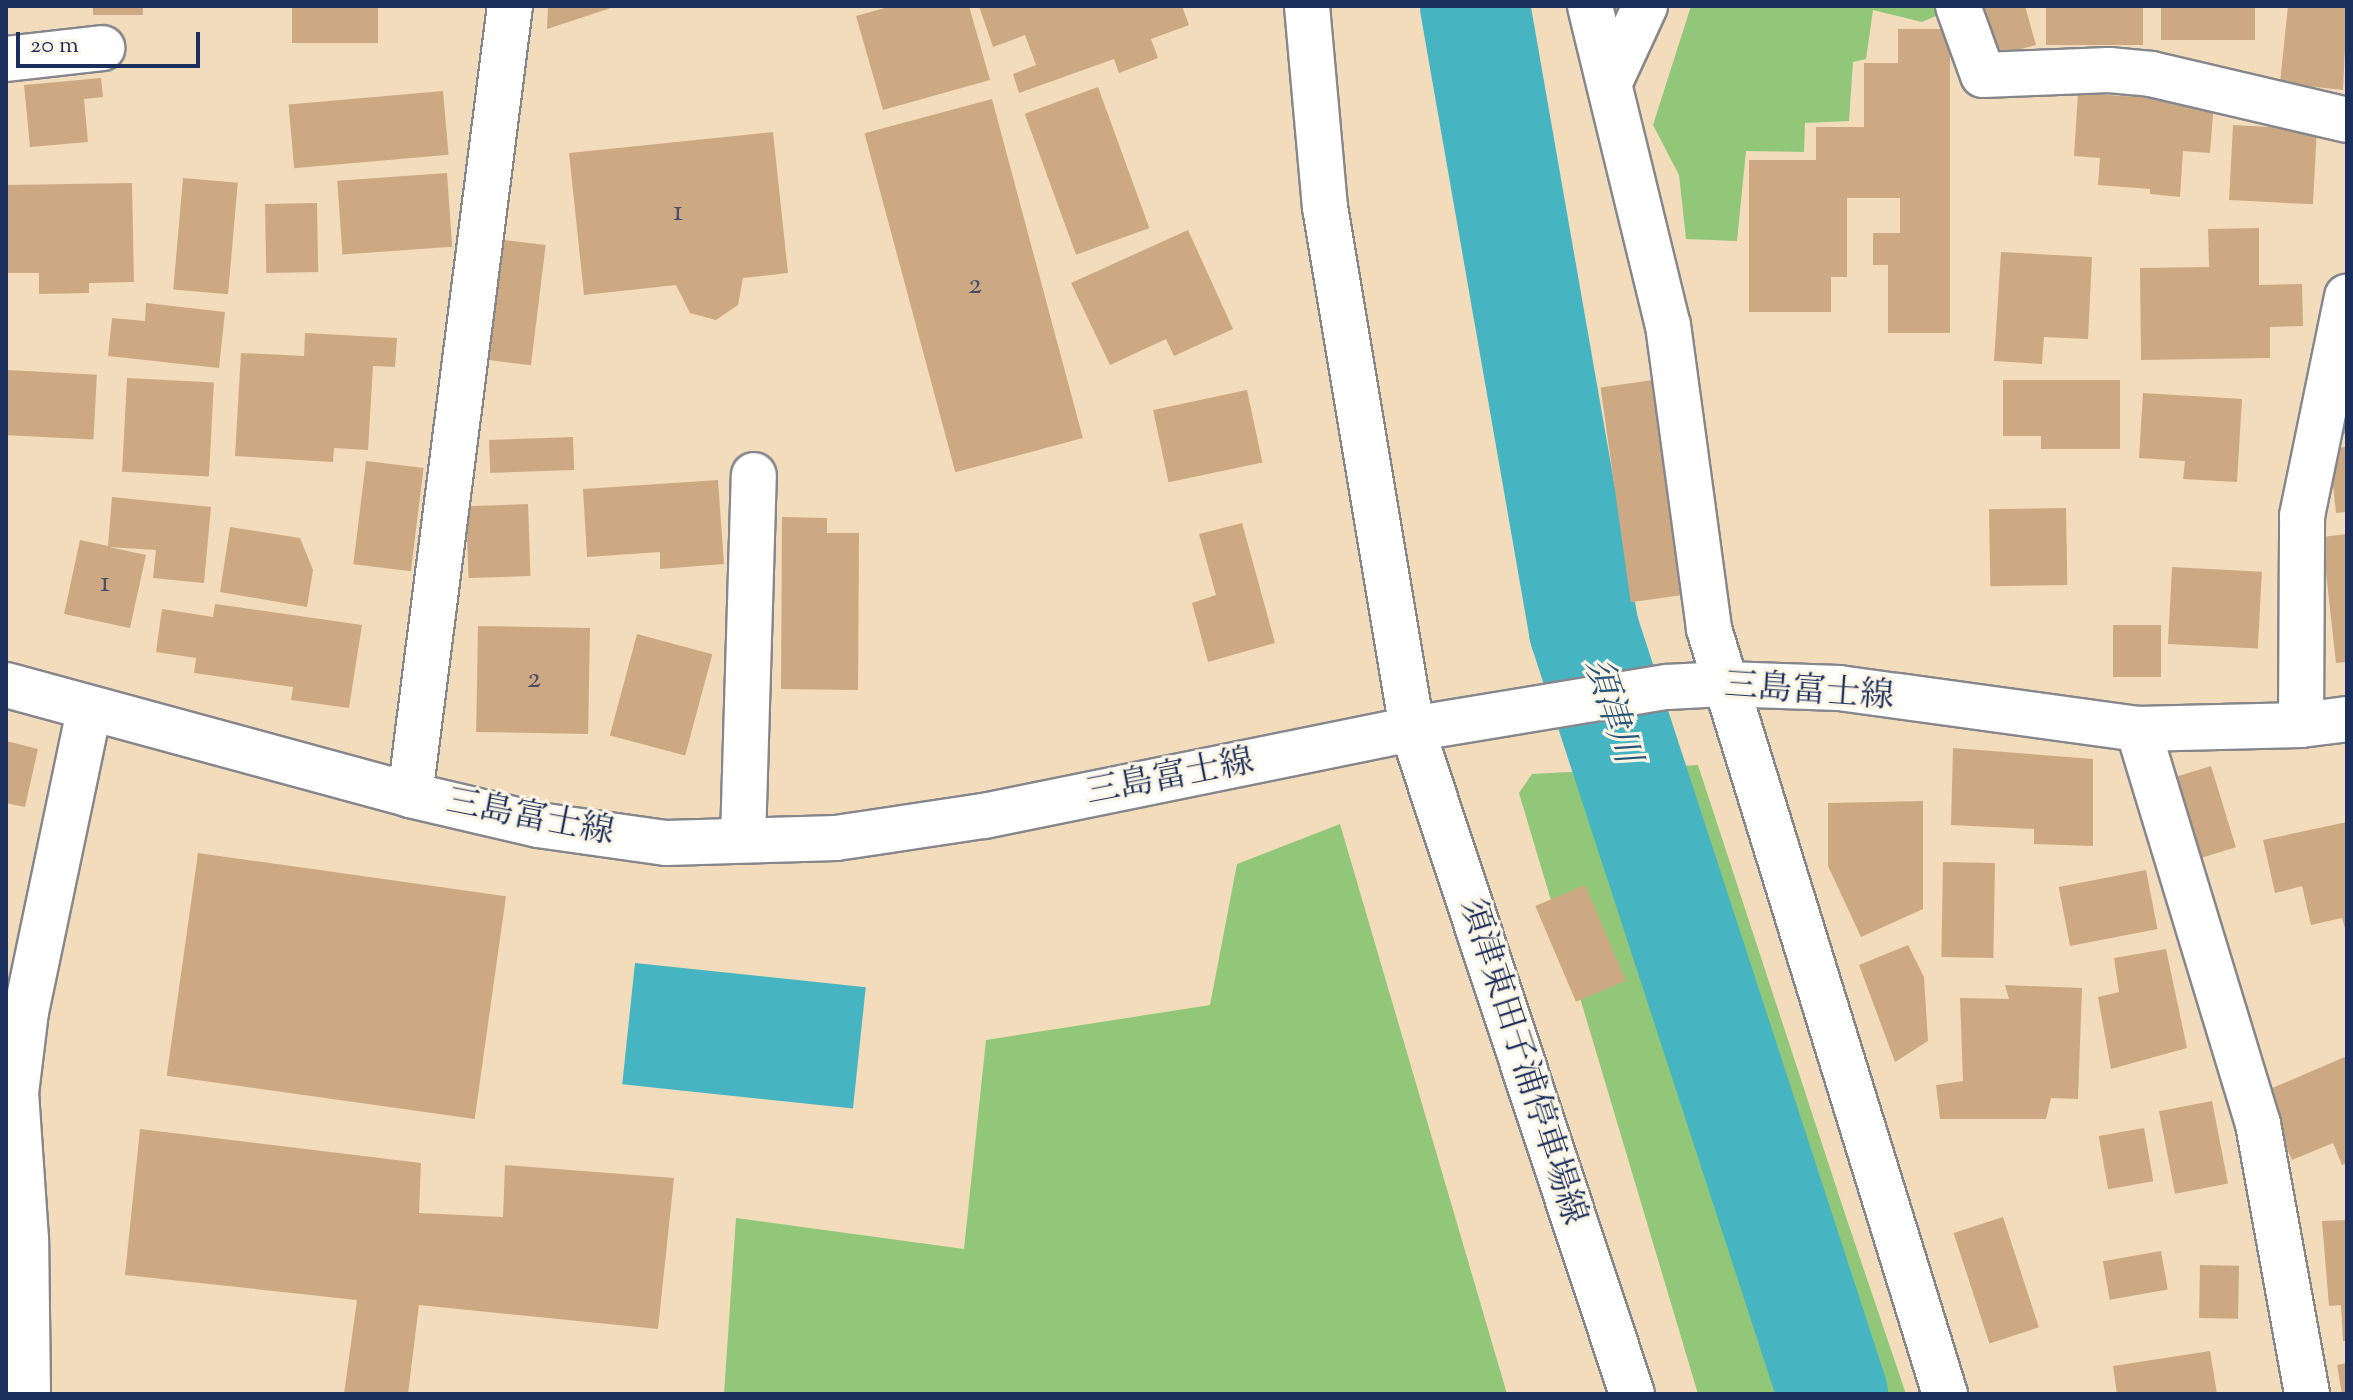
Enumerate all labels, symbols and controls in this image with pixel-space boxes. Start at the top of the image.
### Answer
scale bar [20,16,204,66]
text: 20 m [30,29,79,63]
house number: 1 [673,195,683,231]
house number: 2 [968,268,982,304]
house number: 1 [100,566,110,602]
water label: 須津川 [1573,653,1647,769]
house number: 2 [527,662,541,698]
street label: 三島富士線 [1723,666,1895,718]
street label: 三島富士線 [1083,742,1257,814]
street label: 三島富士線 [443,782,617,854]
street label: 須津東田子浦停車場線 [1450,894,1594,1230]

